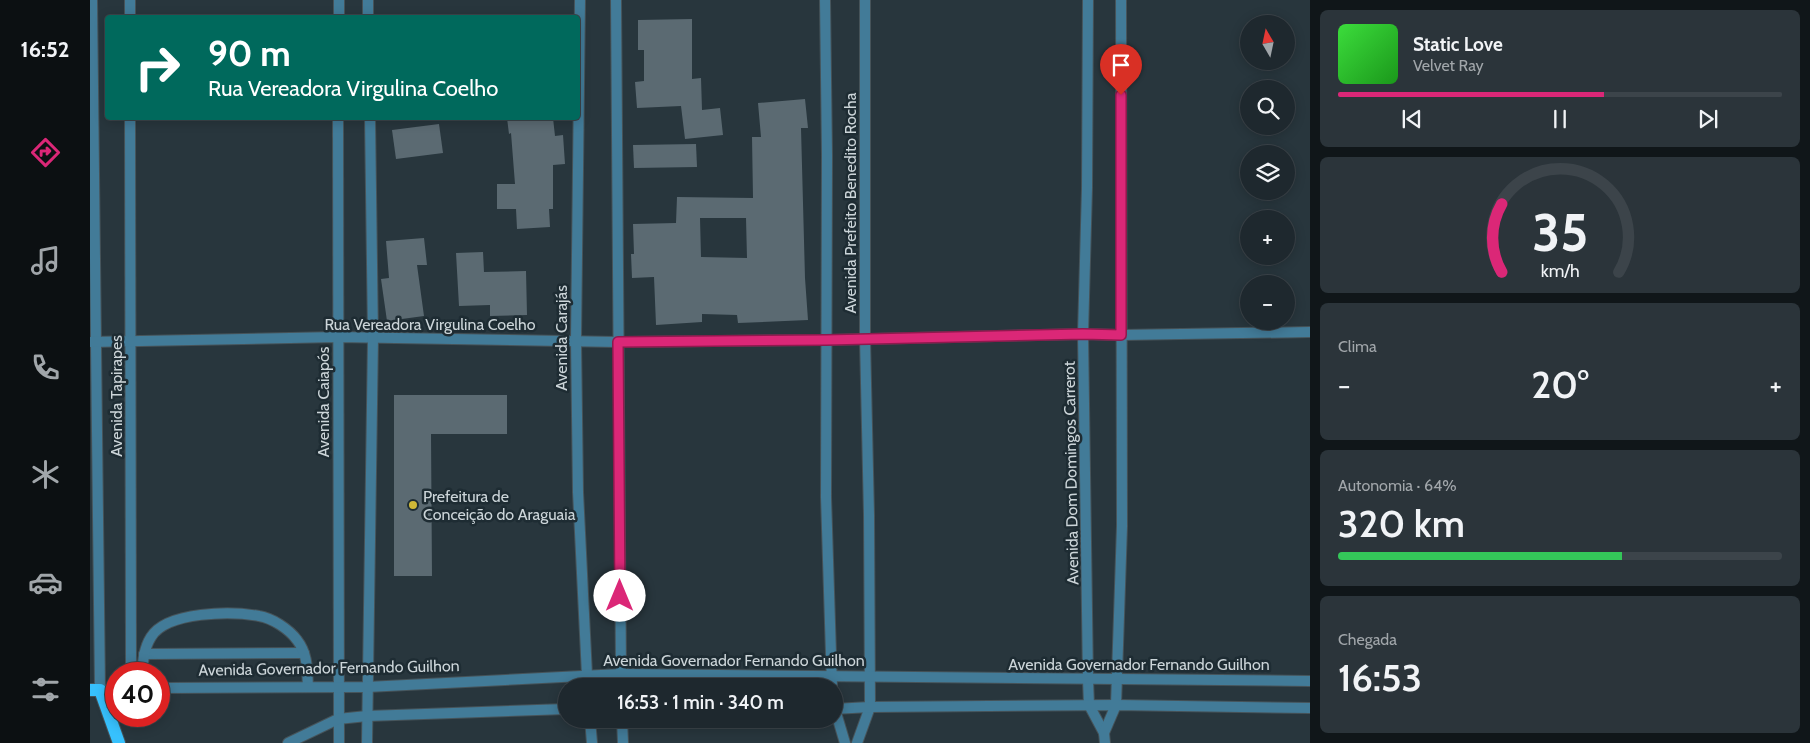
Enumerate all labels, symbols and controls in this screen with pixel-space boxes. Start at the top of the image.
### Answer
north arrow [1240,15,1295,70]
map controls [1240,15,1295,330]
text: 90 m [208,32,291,75]
text: Static Love [1413,33,1503,56]
icon: right [125,35,190,100]
text: 16:52 [21,36,69,63]
pin [1100,44,1142,95]
icon: arrive [1107,51,1135,79]
text: Velvet Ray [1413,56,1484,75]
text: Rua Vereadora Virgulina Coelho [208,75,498,102]
button: search [1240,80,1295,135]
street label: Avenida Prefeito Benedito Rocha [841,92,860,313]
icon: previous [1398,105,1426,133]
icon: pause [1546,105,1574,133]
icon: next [1694,105,1722,133]
icon: directions [28,135,63,170]
button: layers [1240,145,1295,200]
text: 35 [1532,201,1588,264]
button: + [1240,210,1295,265]
icon: music [28,243,63,278]
text: km/h [1540,260,1580,281]
button: − [1240,275,1295,330]
street label: Avenida Carajás [552,285,571,391]
street label: Rua Vereadora Virgulina Coelho [324,315,536,334]
street label: Avenida Tapirapes [107,335,126,457]
text: Clima [1338,337,1377,356]
street label: Avenida Caiapós [314,346,333,457]
icon: phone [28,350,63,385]
street label: Avenida Dom Domingos Carrerot [1060,360,1082,585]
text: 20° [1531,361,1589,408]
text: − [1338,368,1350,402]
text: + [1770,368,1782,402]
icon: climate [28,457,63,492]
text: Autonomia · 64% [1338,476,1457,495]
place label: Prefeitura de Conceição do Araguaia [423,487,576,524]
marker: Prefeitura de Conceição do Araguaia [407,499,419,511]
text: 320 km [1338,500,1465,547]
icon: car [28,565,63,600]
position arrow [593,569,645,621]
text: Chegada [1338,630,1397,649]
street label: Avenida Governador Fernando Guilhon [603,651,865,670]
text: 16:53 [1338,654,1422,701]
street label: Avenida Governador Fernando Guilhon [1008,655,1270,674]
street label: Avenida Governador Fernando Guilhon [198,656,460,680]
speed limit sign: 40 [105,662,170,727]
icon: filters [28,672,63,707]
text: 16:53 · 1 min · 340 m [617,691,784,714]

